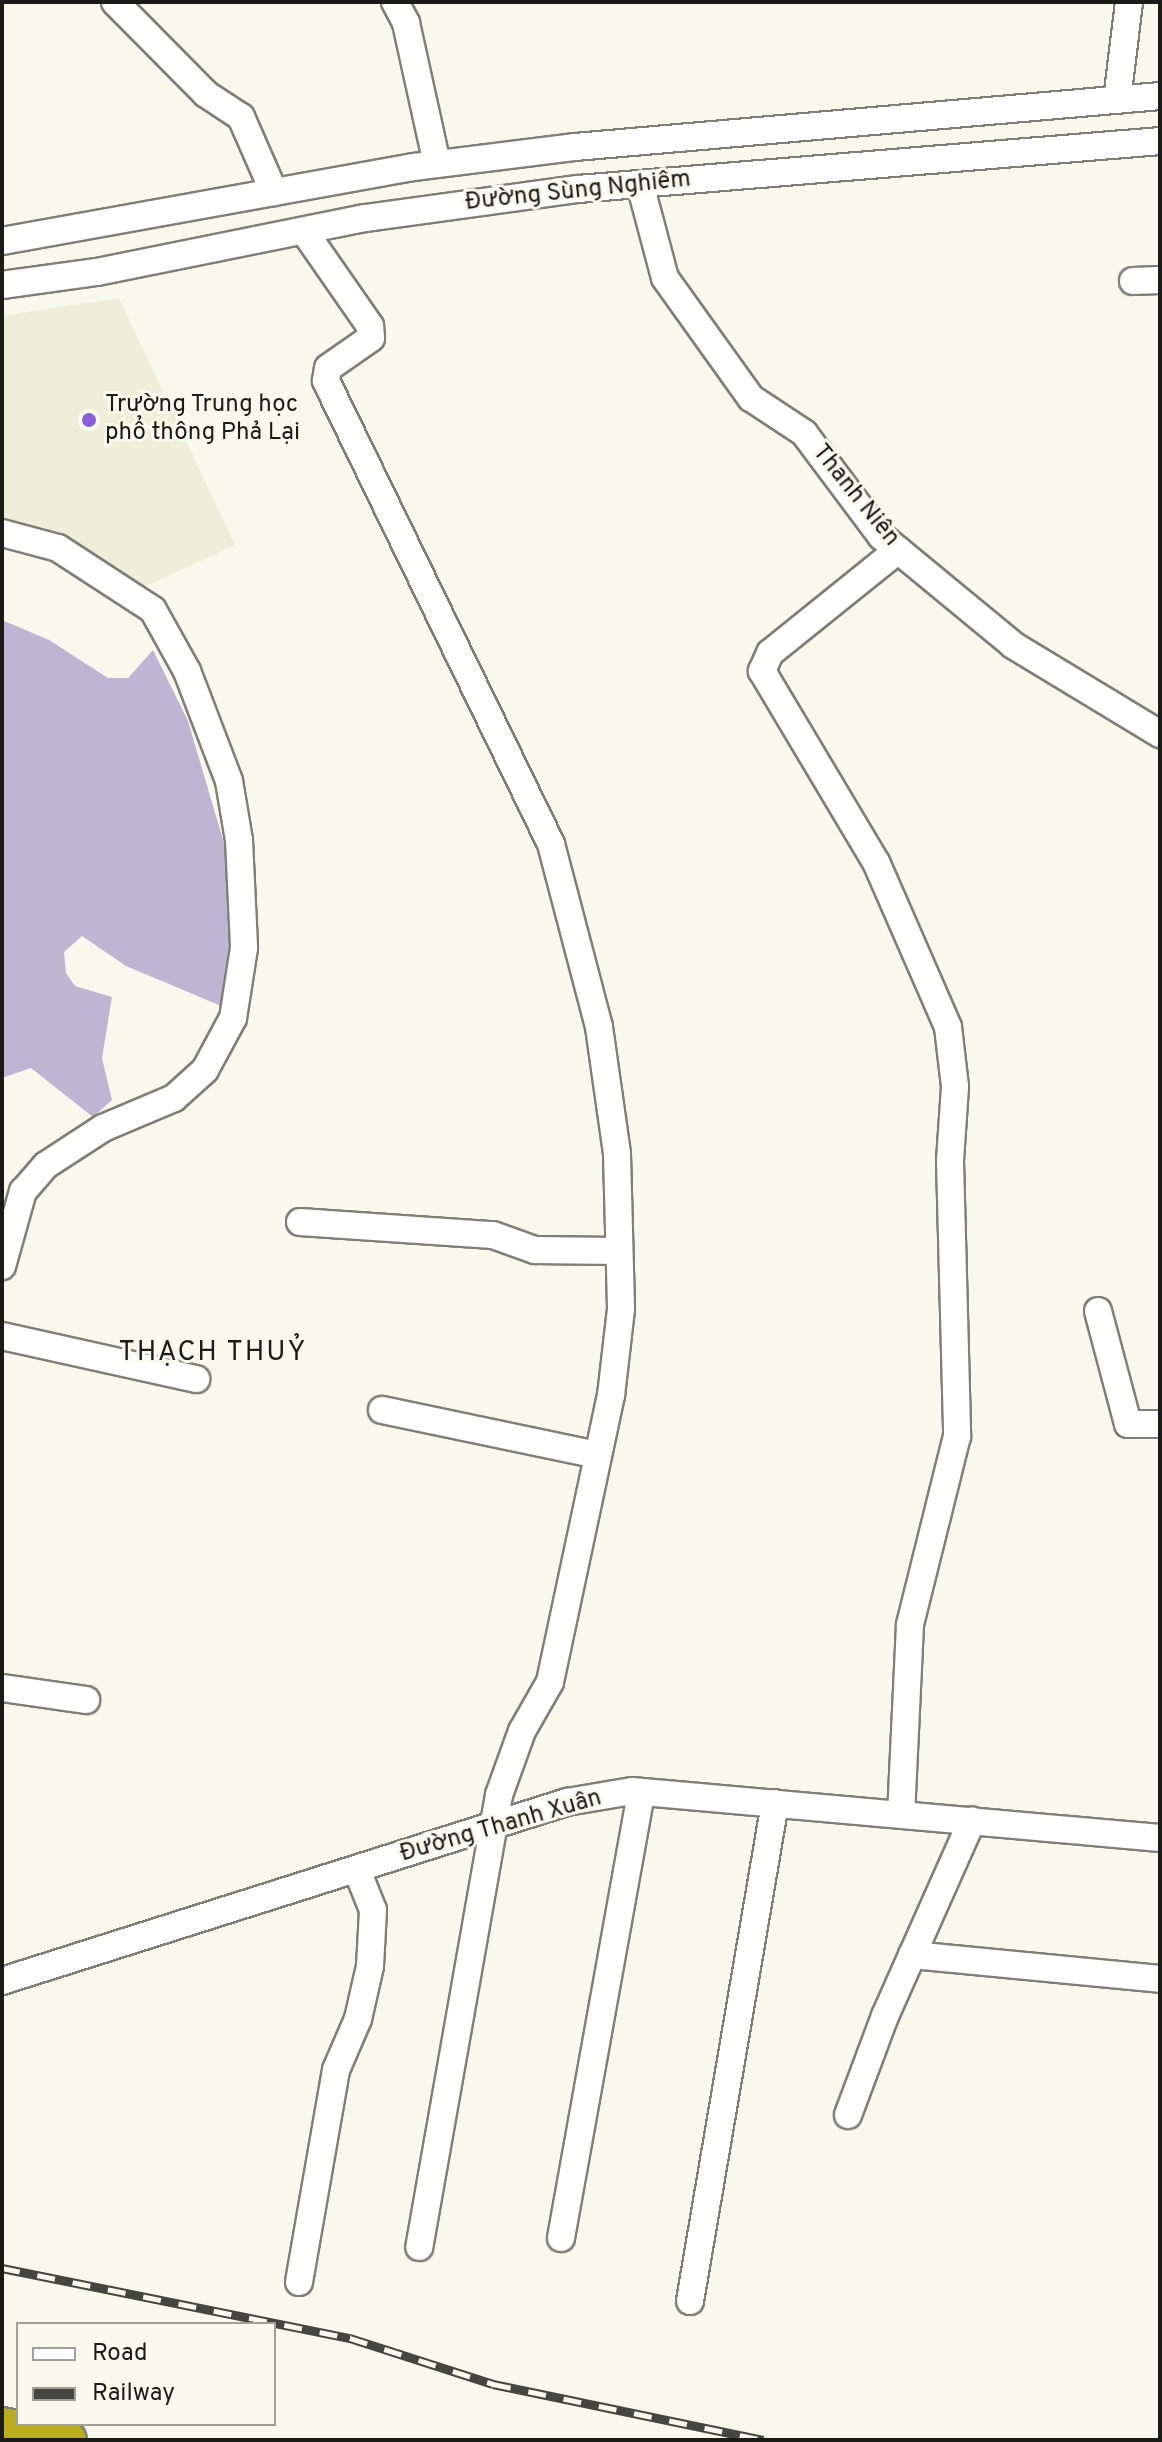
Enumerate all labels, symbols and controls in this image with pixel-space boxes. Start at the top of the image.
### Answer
street label: Đường Sùng Nghiêm [464,166,692,218]
place label: Trường Trung học phổ thông Phả Lại [105,392,300,448]
marker: Trường Trung học phổ thông Phả Lại [80,411,98,429]
street label: Thanh Niên [805,439,905,553]
district label: THẠCH THUỶ [118,1336,308,1370]
street label: Đường Thanh Xuân [396,1784,606,1870]
legend [16,2322,276,2426]
text: Road [92,2339,148,2369]
text: Railway [92,2379,175,2409]

